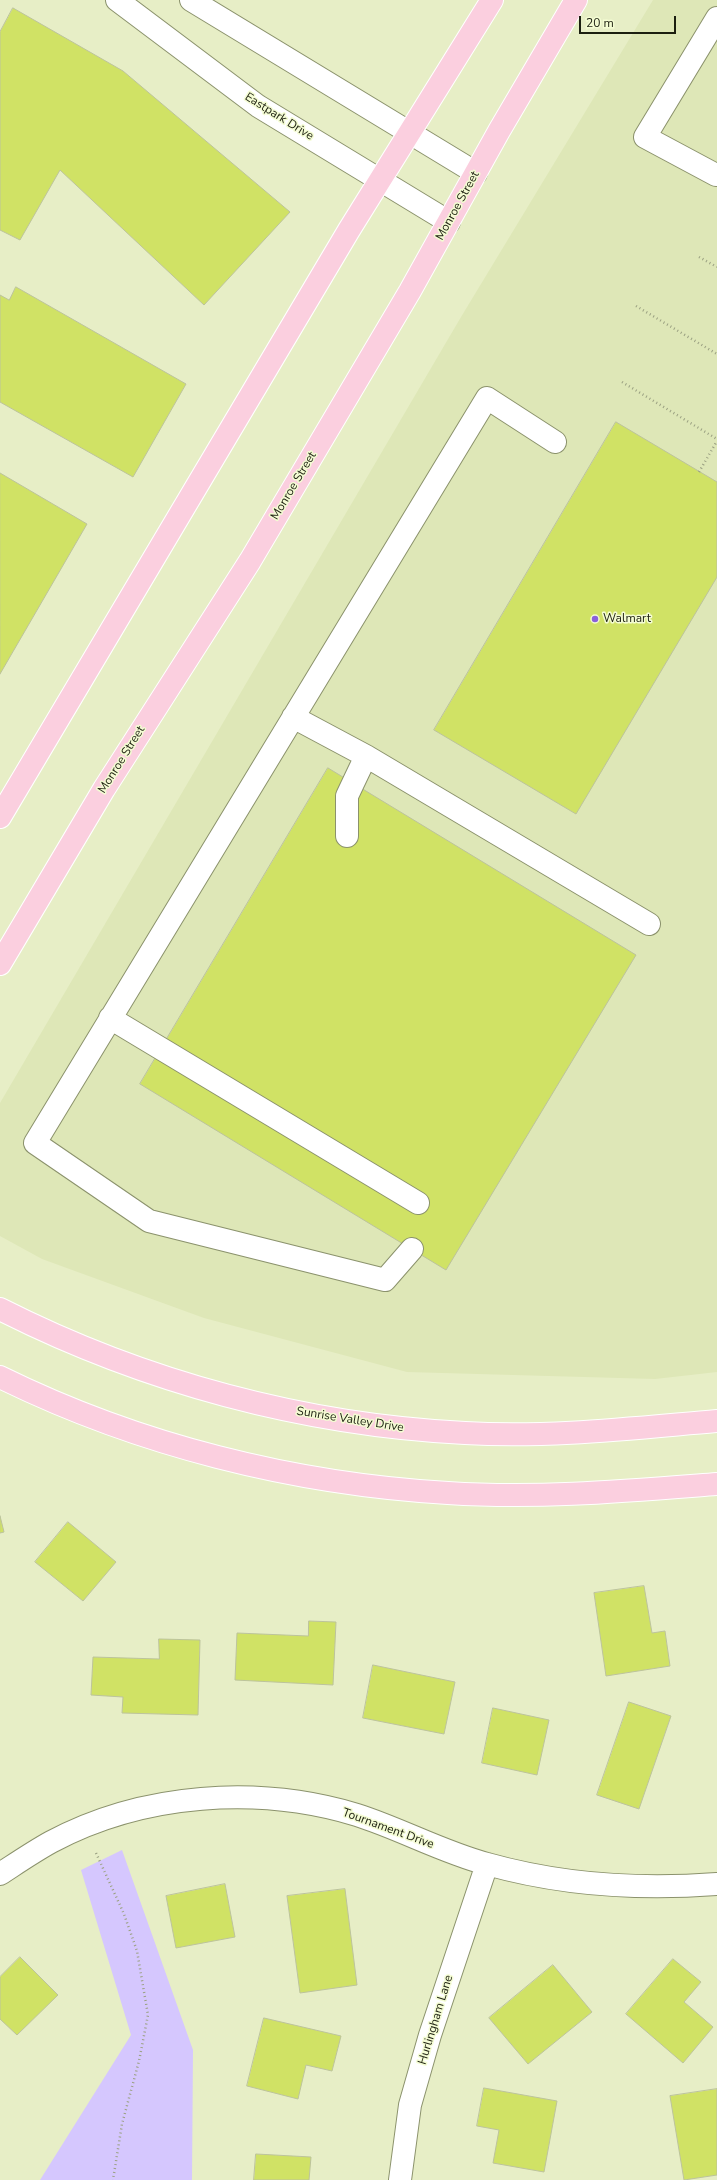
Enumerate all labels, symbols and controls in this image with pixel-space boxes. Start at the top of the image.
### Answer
scale bar [581,8,678,34]
text: 20 m [586,15,614,31]
street label: Eastpark Drive [242,90,316,144]
street label: Monroe Street [433,169,483,243]
street label: Monroe Street [268,449,320,523]
place label: Walmart [603,612,651,626]
marker: Walmart [590,614,600,624]
street label: Monroe Street [96,724,148,796]
street label: Sunrise Valley Drive [295,1404,405,1436]
street label: Tournament Drive [340,1806,436,1852]
street label: Hurlingham Lane [416,1973,456,2067]

